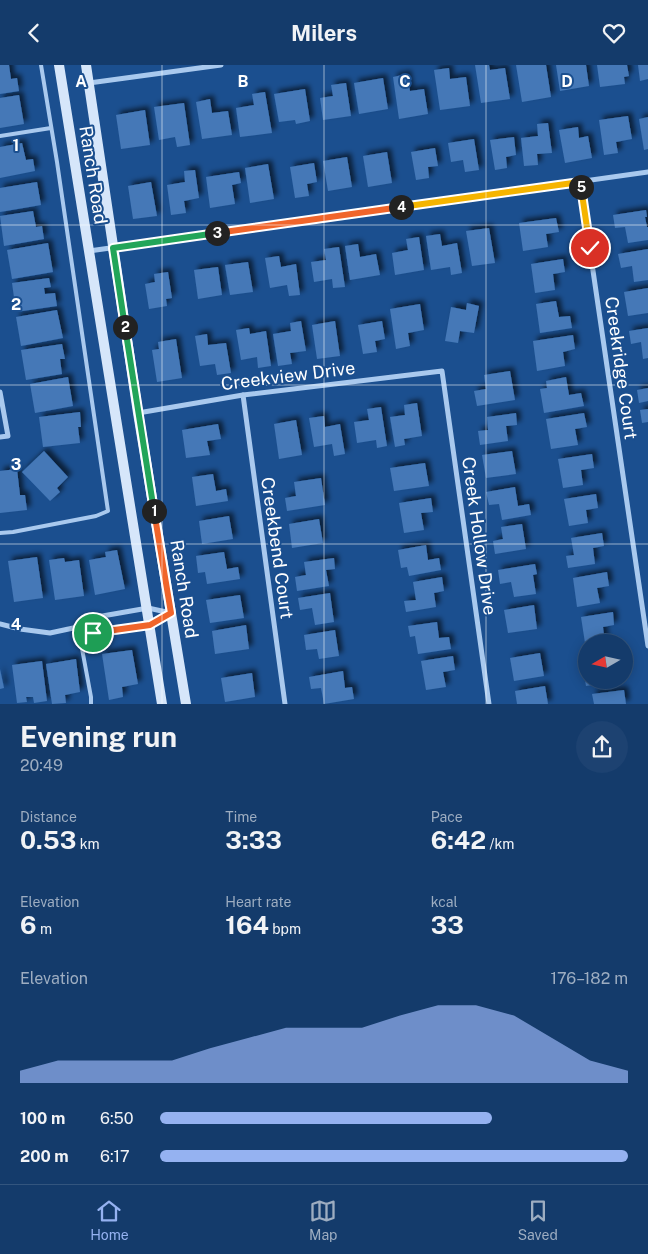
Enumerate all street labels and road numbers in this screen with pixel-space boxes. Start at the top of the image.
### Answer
street label: Ranch Road [75,124,112,226]
street label: Creekridge Court [601,295,642,441]
street label: Creekview Drive [220,357,356,394]
street label: Creek Hollow Drive [458,455,501,616]
street label: Creekbend Court [257,476,298,620]
street label: Ranch Road [166,538,203,640]

